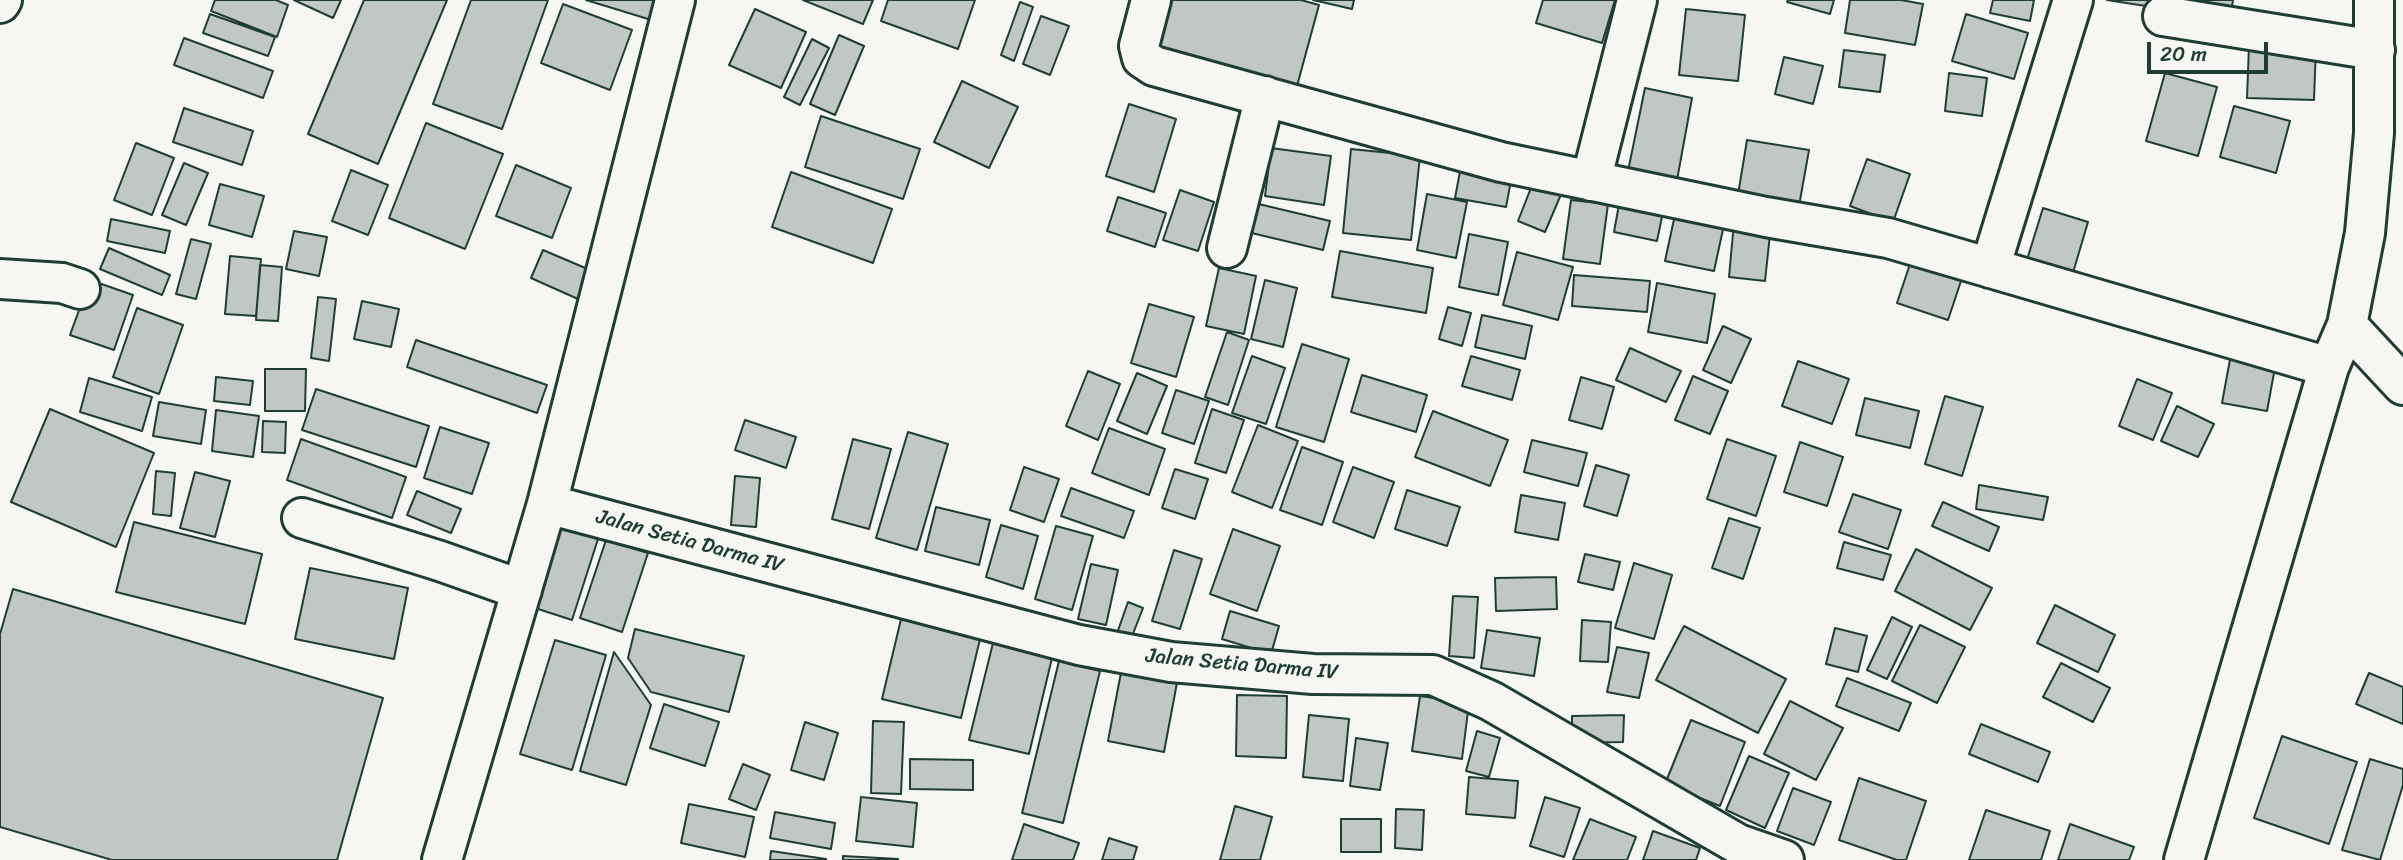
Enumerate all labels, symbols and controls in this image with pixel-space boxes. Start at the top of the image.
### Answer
scale bar [2151,28,2272,72]
text: 20 m [2160,35,2207,73]
street label: Jalan Setia Darma IV [593,505,787,579]
street label: Jalan Setia Darma IV [1145,644,1339,686]

